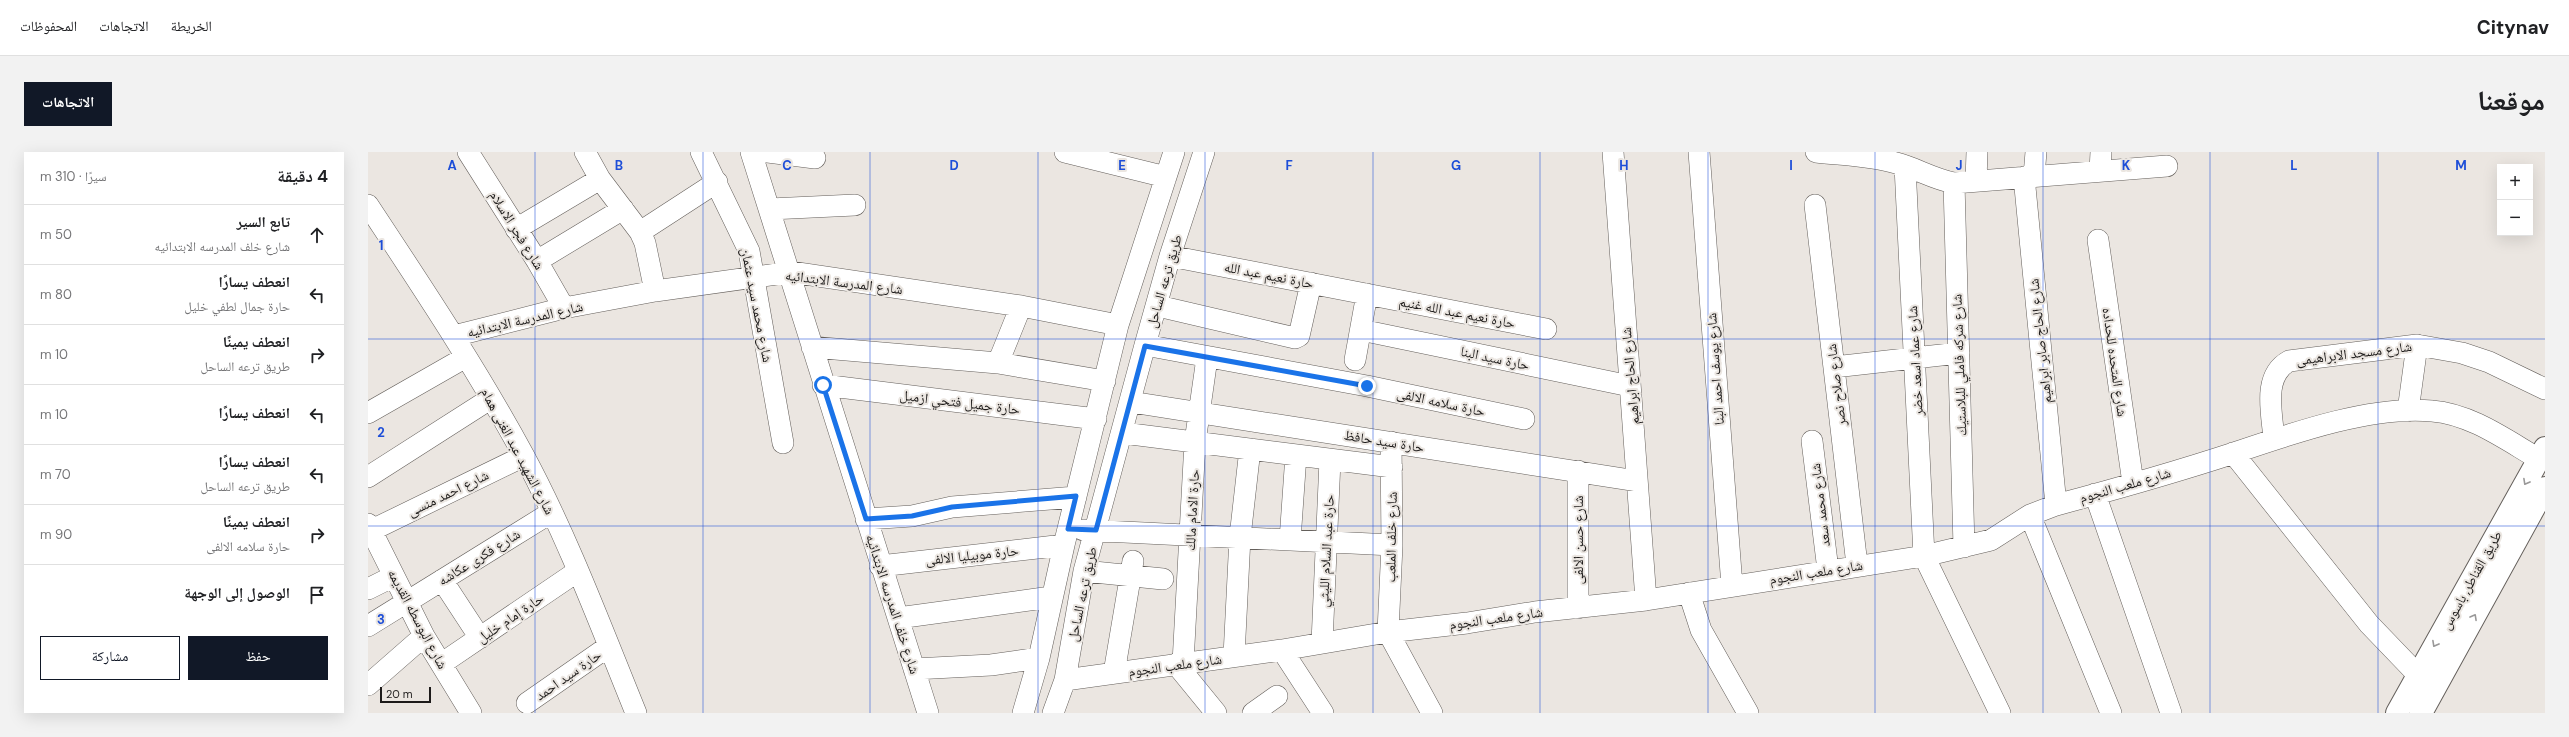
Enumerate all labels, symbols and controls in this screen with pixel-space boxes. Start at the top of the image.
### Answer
text: Citynav [2477,15,2549,40]
text: المحفوظات [20,17,77,35]
text: الاتجاهات [99,17,149,35]
text: الخريطة [171,17,212,35]
button: الاتجاهات [24,82,112,126]
text: موقعنا [2477,82,2545,119]
text: A [447,157,457,174]
text: B [615,157,623,174]
text: C [782,157,792,174]
text: D [949,157,959,174]
text: E [1118,157,1126,174]
text: F [1285,157,1293,174]
text: G [1451,157,1461,174]
text: H [1619,157,1629,174]
text: I [1789,157,1793,174]
text: J [1955,157,1963,174]
text: K [2122,157,2131,174]
text: L [2290,157,2298,174]
text: M [2455,157,2467,174]
map controls [2497,164,2533,236]
button: + [2497,164,2533,200]
text: 4 دقيقة [277,165,328,187]
text: سيرًا · 310 m [40,168,107,185]
street label: شارع فجر الاسلام [485,187,549,274]
button: − [2497,200,2533,236]
text: تابع السير [236,212,290,232]
icon: ahead [306,224,328,246]
text: 50 m [40,226,72,243]
street label: طريق ترعه الساحل [1142,232,1187,330]
text: 1 [379,237,383,254]
text: شارع خلف المدرسه الابتدائيه [155,238,290,255]
street label: شارع محمد سيد عثمان [736,246,777,364]
street label: حارة نعيم عبد الله [1223,258,1315,293]
street label: شارع المدرسة الابتدائيه [784,266,904,299]
text: انعطف يسارًا [218,272,290,292]
street label: شارع الحاج صابر ابراهيم [2024,277,2057,404]
icon: left [306,284,328,306]
text: 80 m [40,286,72,303]
street label: حارة نعيم عبد الله غنيم [1397,292,1517,333]
street label: شارع شركه فاملي للبلاستيك [1948,293,1973,436]
street label: شارع المدرسة الابتدائيه [465,297,585,342]
text: حارة جمال لطفي خليل [184,298,290,315]
street label: شارع عماد اسعد خضر [1903,305,1928,418]
street label: شارع المتحده للحداده [2097,306,2132,418]
street label: شارع يوسف احمد البنا [1702,312,1729,426]
street label: شارع الحاج ابراهيم [1617,326,1644,426]
text: انعطف يمينًا [223,332,290,352]
street label: شارع مسجد الابراهيمى [2295,337,2413,370]
street label: حارة سيد البنا [1459,342,1531,374]
street label: شارع صلاح نصر [1822,343,1851,428]
icon: right [306,344,328,366]
text: 10 m [40,346,68,363]
text: طريق ترعه الساحل [201,358,290,375]
route start [814,376,832,394]
route end [1358,377,1376,395]
street label: حارة سلامه الالفى [1395,384,1487,420]
street label: شارع الشهيد عبد الغنى همام [476,385,559,518]
street label: حارة جميل فتحي ازميل [899,386,1021,421]
text: انعطف يسارًا [218,403,290,423]
icon: left [306,404,328,426]
text: 10 m [40,406,68,423]
text: 2 [377,424,385,441]
street label: حارة سيد حافظ [1343,426,1426,456]
text: انعطف يسارًا [218,452,290,472]
street label: شارع محمد سعد [1806,462,1835,548]
street label: شارع ملعب النجوم [2077,463,2173,508]
icon: left [306,464,328,486]
text: 70 m [40,466,71,483]
street label: شارع احمد منسى [404,466,492,521]
street label: حارة الامام مالك [1181,469,1204,551]
text: طريق ترعه الساحل [201,478,290,495]
one-way arrow [2523,478,2531,485]
street label: شارع خلف الملعب [1381,492,1402,582]
street label: حارة عبد السلام الليثي [1314,494,1340,608]
street label: شارع حسن الالفى [1569,495,1588,585]
text: انعطف يمينًا [223,512,290,532]
icon: right [306,524,328,546]
street label: شارع فكرى عكاشه [435,525,524,590]
text: 90 m [40,526,72,543]
street label: طريق القناطر, باسوس [2436,527,2506,633]
street label: شارع خلف المدرسه الابتدائيه [861,532,924,676]
text: حارة سلامه الالفى [206,538,290,555]
street label: حارة موبيليا الالفى [925,541,1019,569]
street label: طريق ترعه الساحل [1063,545,1102,643]
street label: شارع ملعب النجوم [1768,556,1864,589]
street label: شارع البوسطه القديمه [383,566,452,673]
text: الوصول إلى الوجهة [184,583,290,603]
icon: arrive [306,584,328,606]
street label: حارة إمام خليل [473,589,547,648]
street label: شارع ملعب النجوم [1448,603,1544,634]
text: 3 [377,611,385,628]
one-way arrow [2469,614,2476,622]
button: مشاركة [40,636,180,680]
button: حفظ [188,636,328,680]
one-way arrow [2432,640,2440,647]
street label: حارة سيد احمد [531,646,605,704]
street label: شارع ملعب النجوم [1127,650,1223,681]
scale bar [380,685,431,704]
text: 20 m [386,687,412,701]

